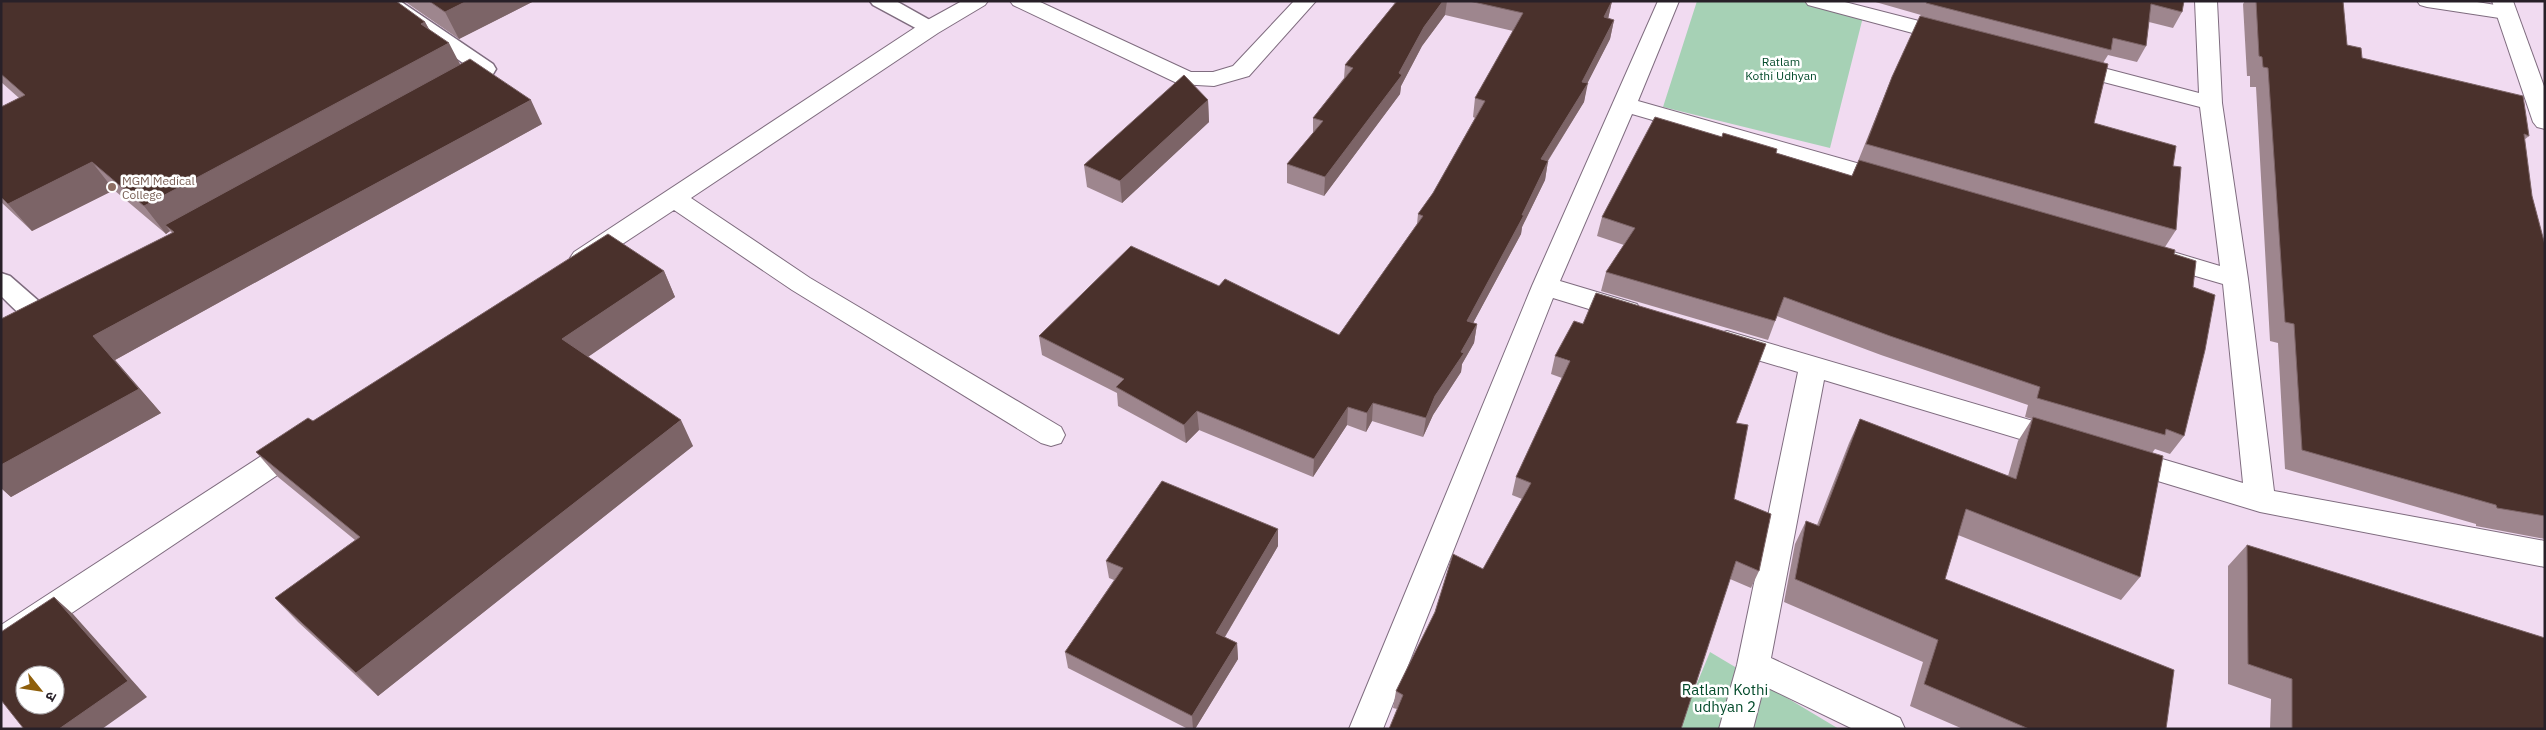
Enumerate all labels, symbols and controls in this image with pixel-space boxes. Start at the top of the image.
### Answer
park label: Ratlam Kothi Udhyan [1745,54,1817,83]
place label: MGM Medical College [122,173,195,202]
marker: MGM Medical College [106,181,118,193]
north arrow [15,665,65,715]
park label: Ratlam Kothi udhyan 2 [1682,680,1768,716]
text: उ [41,688,61,705]

